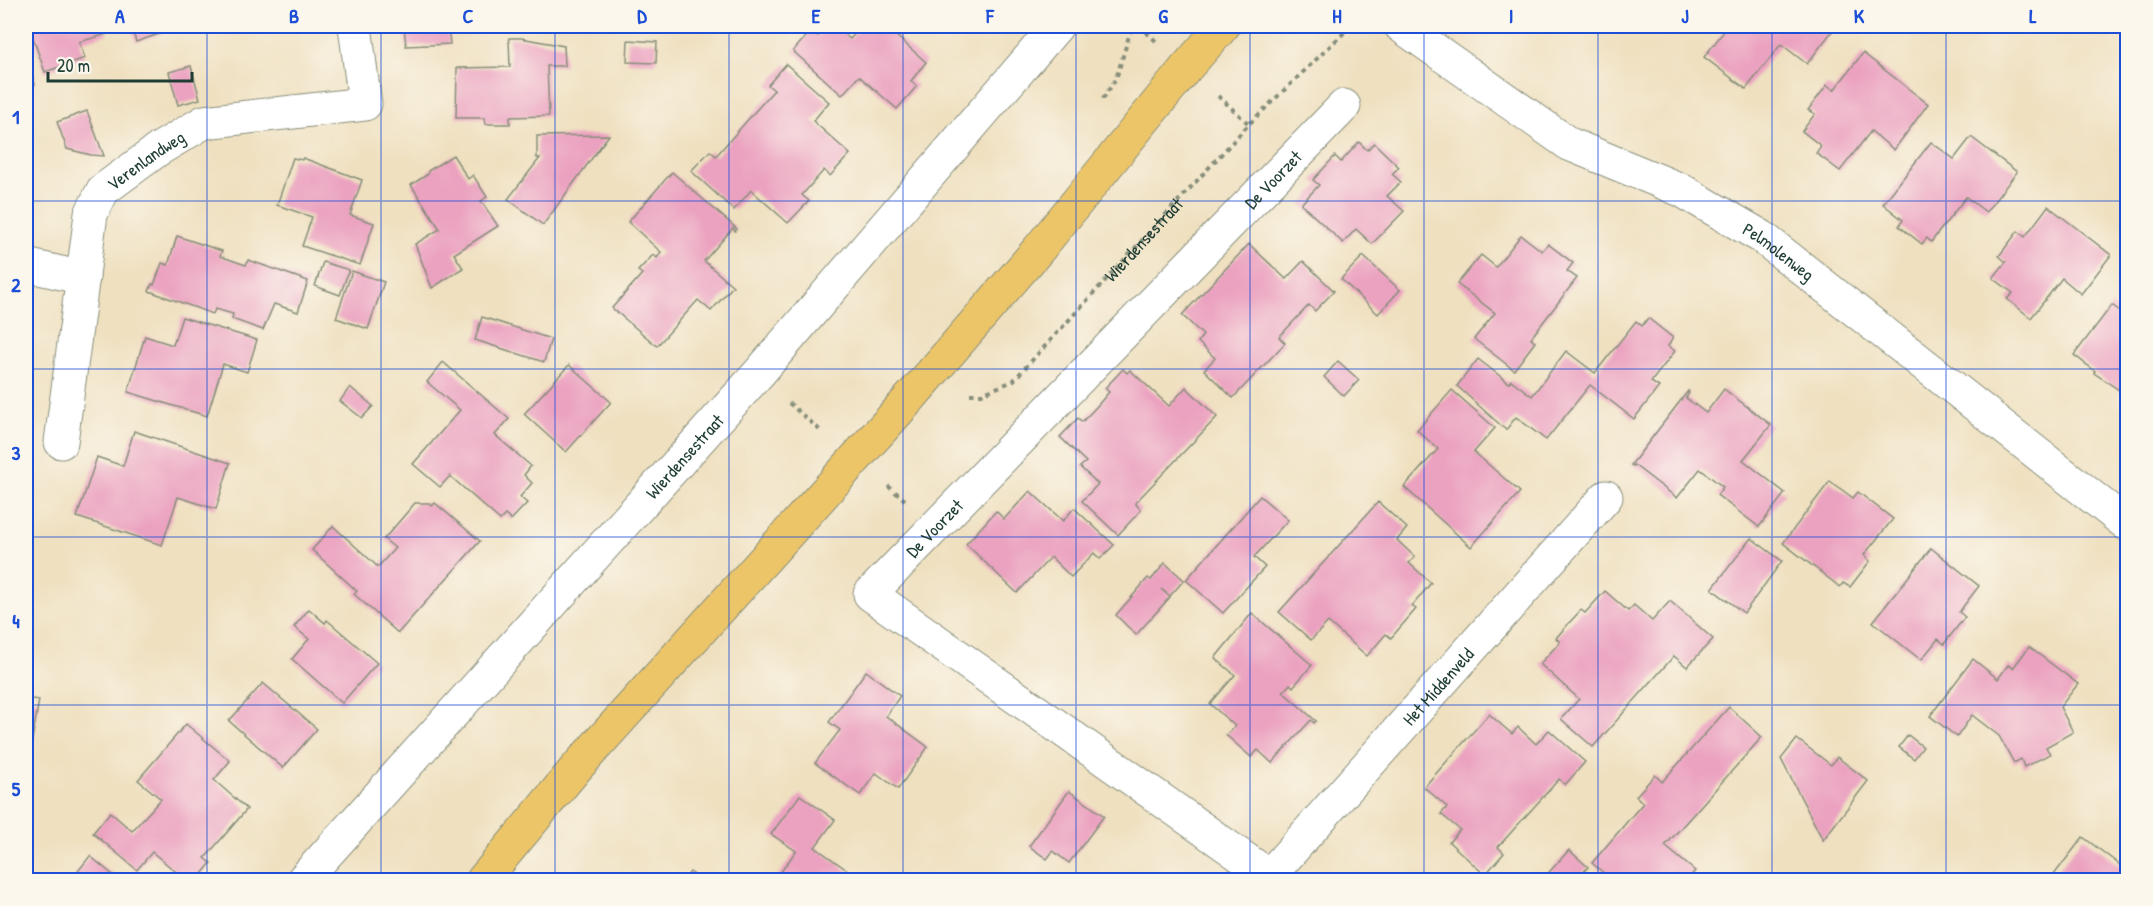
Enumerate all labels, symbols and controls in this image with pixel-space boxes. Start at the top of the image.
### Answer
text: A [115,2,125,29]
text: B [289,2,299,29]
text: C [463,2,474,29]
text: D [637,2,647,29]
text: E [812,2,821,29]
text: F [985,2,995,29]
text: G [1158,2,1168,29]
text: H [1332,2,1342,29]
text: I [1509,2,1513,29]
text: J [1681,2,1689,29]
text: K [1854,2,1865,29]
text: L [2029,2,2037,29]
scale bar [48,45,192,83]
text: 20 m [57,53,90,78]
text: 1 [12,103,20,130]
street label: Verenlandweg [101,124,189,196]
street label: De Voorzet [1239,144,1308,214]
street label: Wierdensestraat [1098,191,1189,287]
street label: Pelmolenweg [1738,216,1820,286]
text: 2 [11,271,21,298]
street label: Wierdensestraat [639,408,729,504]
text: 3 [12,439,21,466]
street label: De Voorzet [900,493,969,563]
text: 4 [12,607,20,634]
street label: Het Middenveld [1396,642,1479,730]
text: 5 [12,775,21,802]

